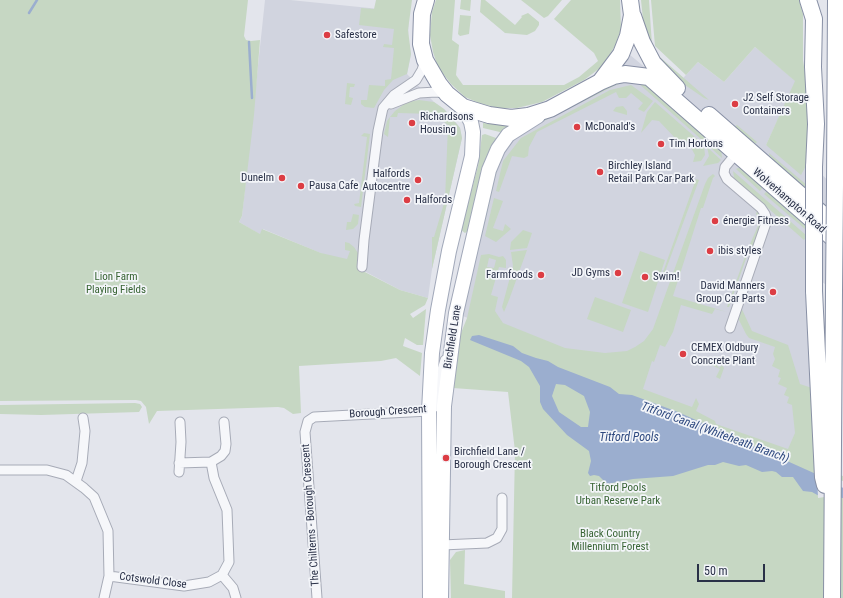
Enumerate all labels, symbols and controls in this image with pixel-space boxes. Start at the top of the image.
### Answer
place label: Safestore [335,28,377,42]
marker: Safestore [322,30,332,40]
place label: J2 Self Storage Containers [743,91,809,117]
marker: J2 Self Storage Containers [730,99,740,109]
place label: Richardsons Housing [420,110,474,136]
marker: Richardsons Housing [407,118,417,128]
place label: McDonald's [585,120,635,134]
marker: McDonald's [572,122,582,132]
place label: Tim Hortons [669,137,723,151]
marker: Tim Hortons [656,139,666,149]
place label: Birchley Island Retail Park Car Park [608,159,694,185]
street label: Wolverhampton Road [750,166,828,236]
place label: Halfords Autocentre [363,167,410,193]
marker: Birchley Island Retail Park Car Park [595,167,605,177]
place label: Dunelm [241,171,274,185]
marker: Dunelm [277,173,287,183]
marker: Halfords Autocentre [413,175,423,185]
place label: Pausa Cafe [309,179,358,193]
marker: Pausa Cafe [296,181,306,191]
place label: Halfords [415,193,452,207]
marker: Halfords [402,195,412,205]
place label: énergie Fitness [723,214,789,228]
marker: énergie Fitness [710,216,720,226]
place label: ibis styles [718,244,762,258]
marker: ibis styles [705,246,715,256]
place label: JD Gyms [572,266,610,280]
place label: Farmfoods [486,268,533,282]
marker: JD Gyms [613,268,623,278]
park label: Lion Farm Playing Fields [86,270,146,296]
marker: Farmfoods [536,270,546,280]
place label: Swim! [653,270,679,284]
marker: Swim! [640,272,650,282]
place label: David Manners Group Car Parts [696,279,765,305]
marker: David Manners Group Car Parts [768,287,778,297]
street label: Birchfield Lane [441,304,465,370]
place label: CEMEX Oldbury Concrete Plant [691,341,758,367]
marker: CEMEX Oldbury Concrete Plant [678,349,688,359]
water label: Titford Canal (Whiteheath Branch) [639,400,791,466]
street label: Borough Crescent [349,403,427,421]
water label: Titford Pools [599,431,659,445]
street label: The Chilterns - Borough Crescent [299,443,323,587]
place label: Birchfield Lane / Borough Crescent [454,445,531,471]
marker: Birchfield Lane / Borough Crescent [441,453,451,463]
park label: Titford Pools Urban Reserve Park [576,481,660,507]
park label: Black Country Millennium Forest [571,527,649,553]
scale bar [699,556,767,582]
text: 50 m [704,564,728,578]
street label: Cotswold Close [119,570,187,592]

